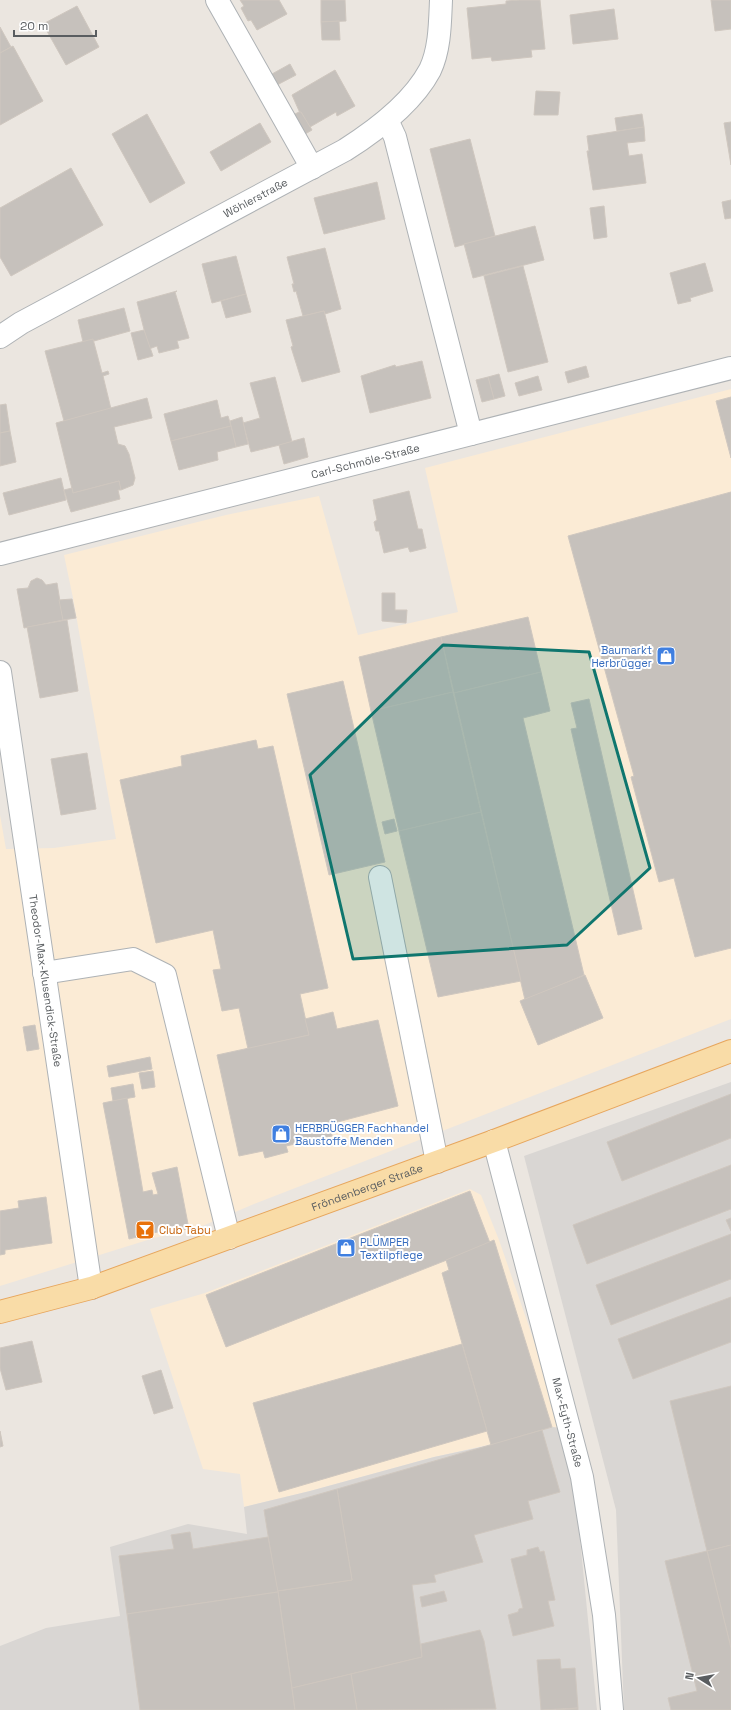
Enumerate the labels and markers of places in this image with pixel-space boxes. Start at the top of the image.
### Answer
place label: Baumarkt Herbrügger [591,643,652,670]
shop icon: Baumarkt Herbrügger [655,645,677,667]
place label: HERBRÜGGER Fachhandel Baustoffe Menden [295,1120,429,1148]
shop icon: HERBRÜGGER Fachhandel Baustoffe Menden [270,1123,292,1145]
bar icon: Club Tabu [134,1219,156,1241]
place label: Club Tabu [159,1223,211,1237]
place label: PLÜMPER Textilpflege [360,1234,423,1262]
shop icon: PLÜMPER Textilpflege [335,1237,357,1259]

